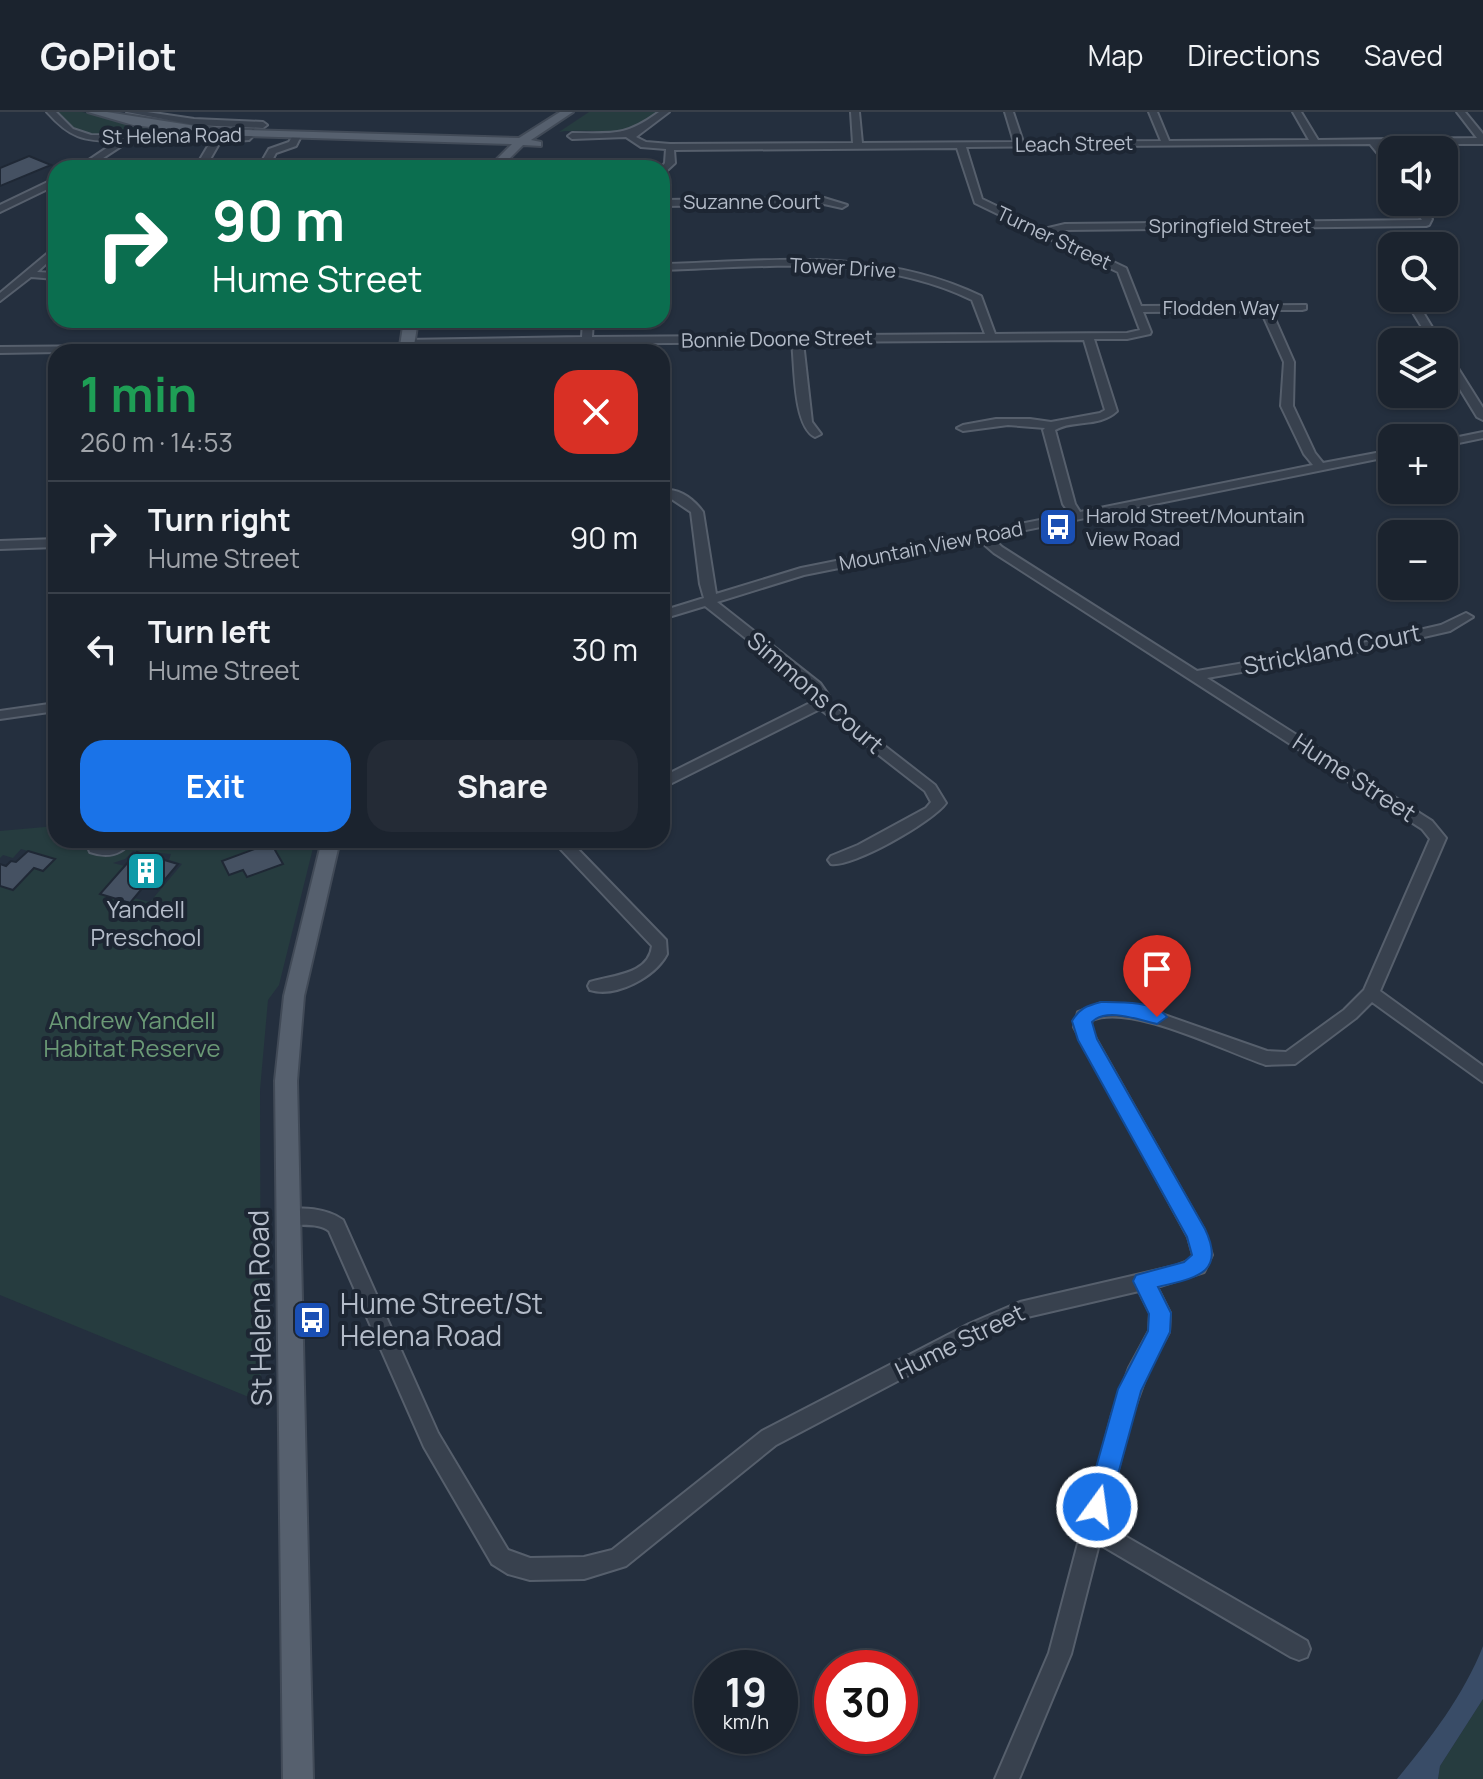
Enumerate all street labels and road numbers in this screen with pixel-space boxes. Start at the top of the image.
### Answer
street label: St Helena Road [102,121,242,150]
street label: Leach Street [1015,129,1133,158]
street label: Suzanne Court [683,188,821,215]
street label: Turner Street [993,199,1116,276]
street label: Springfield Street [1149,212,1311,239]
street label: Tower Drive [789,251,897,284]
street label: Flodden Way [1163,294,1280,321]
street label: Bonnie Doone Street [681,323,873,354]
street label: Mountain View Road [837,514,1025,577]
street label: Strickland Court [1240,615,1423,682]
street label: Simmons Court [741,623,891,760]
street label: Hume Street [1287,725,1423,829]
street label: St Helena Road [238,1210,280,1406]
street label: Hume Street [889,1295,1030,1386]

